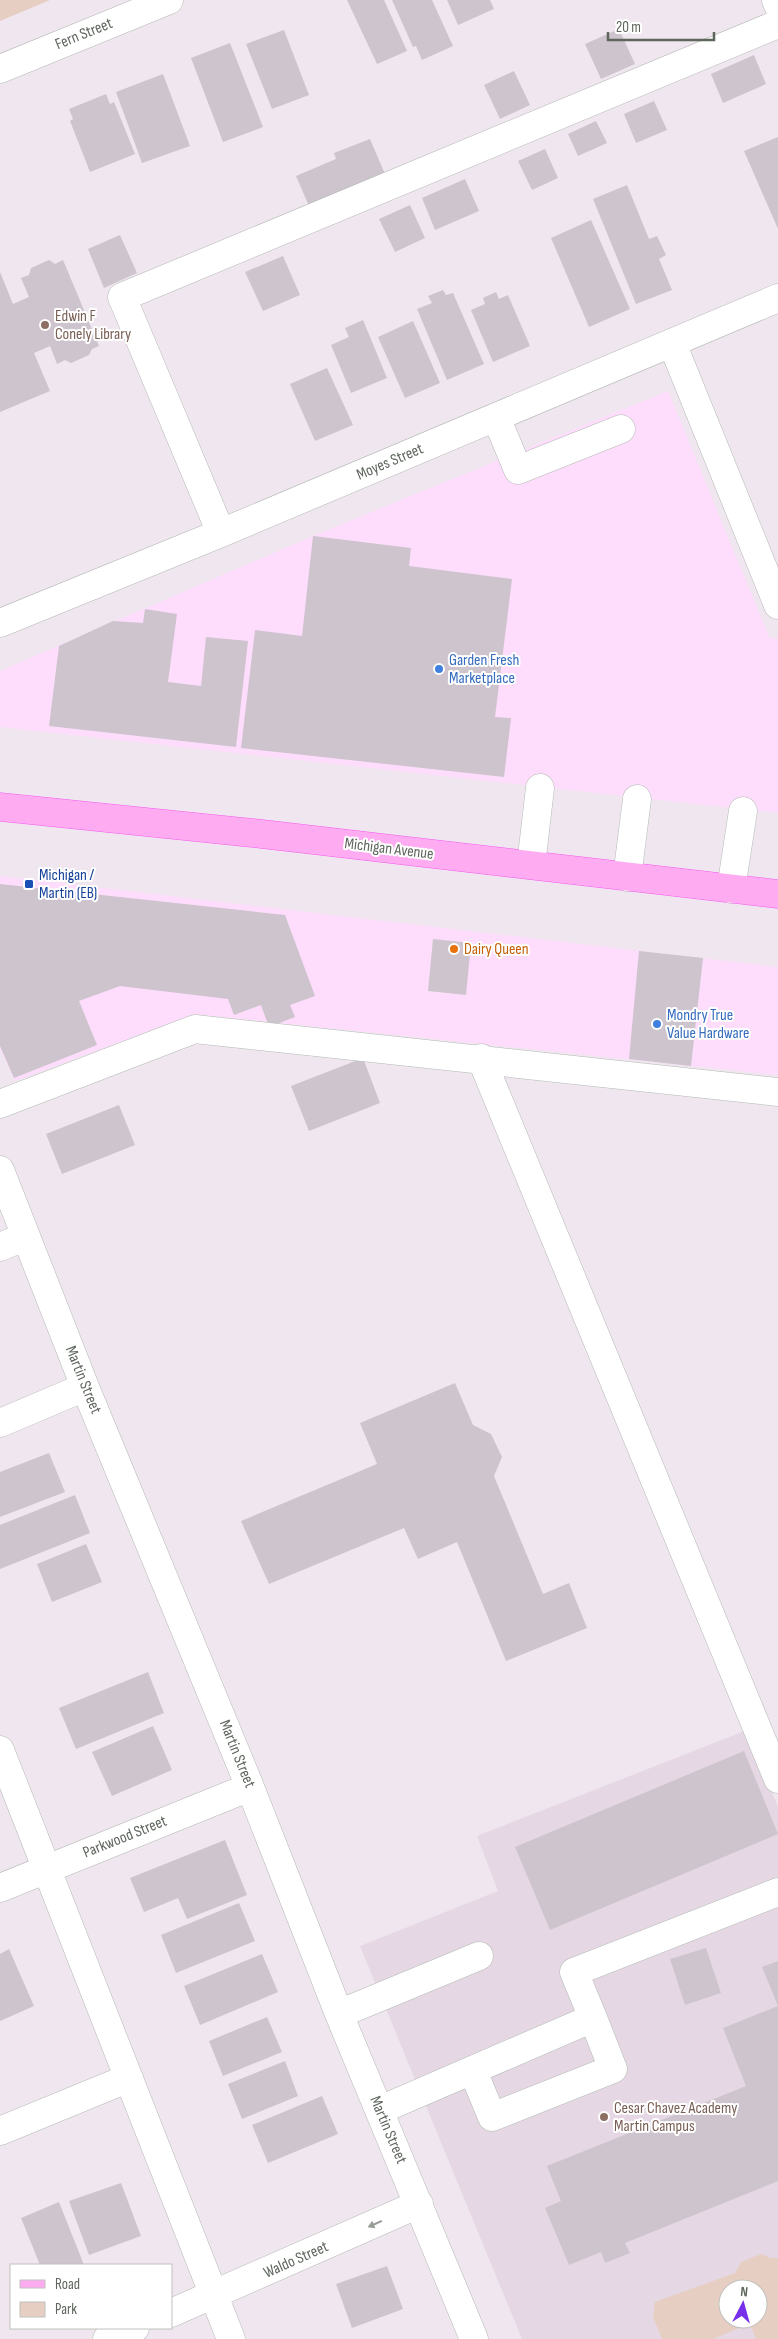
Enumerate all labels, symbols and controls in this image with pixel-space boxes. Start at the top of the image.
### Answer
scale bar [608,10,714,42]
street label: Fern Street [53,14,115,54]
text: 20 m [616,18,641,37]
place label: Edwin F Conely Library [55,307,131,344]
marker: Edwin F Conely Library [39,319,51,331]
street label: Moyes Street [354,439,426,485]
place label: Garden Fresh Marketplace [449,651,519,688]
marker: Garden Fresh Marketplace [433,663,445,675]
street label: Michigan Avenue [343,834,435,864]
place label: Michigan / Martin (EB) [39,866,97,903]
marker: Michigan / Martin (EB) [23,878,35,890]
place label: Dairy Queen [464,940,529,959]
marker: Dairy Queen [448,943,460,955]
place label: Mondry True Value Hardware [667,1006,750,1043]
marker: Mondry True Value Hardware [651,1018,663,1030]
street label: Martin Street [61,1343,105,1417]
street label: Martin Street [215,1717,259,1791]
street label: Parkwood Street [80,1812,170,1862]
street label: Martin Street [365,2093,411,2167]
place label: Cesar Chavez Academy Martin Campus [614,2099,737,2136]
marker: Cesar Chavez Academy Martin Campus [598,2111,610,2123]
one-way arrow [368,2221,382,2229]
street label: Waldo Street [261,2237,331,2283]
legend [10,2264,172,2329]
text: Road [55,2275,80,2294]
north arrow [718,2279,768,2329]
text: N [740,2283,749,2300]
text: Park [55,2300,77,2319]

